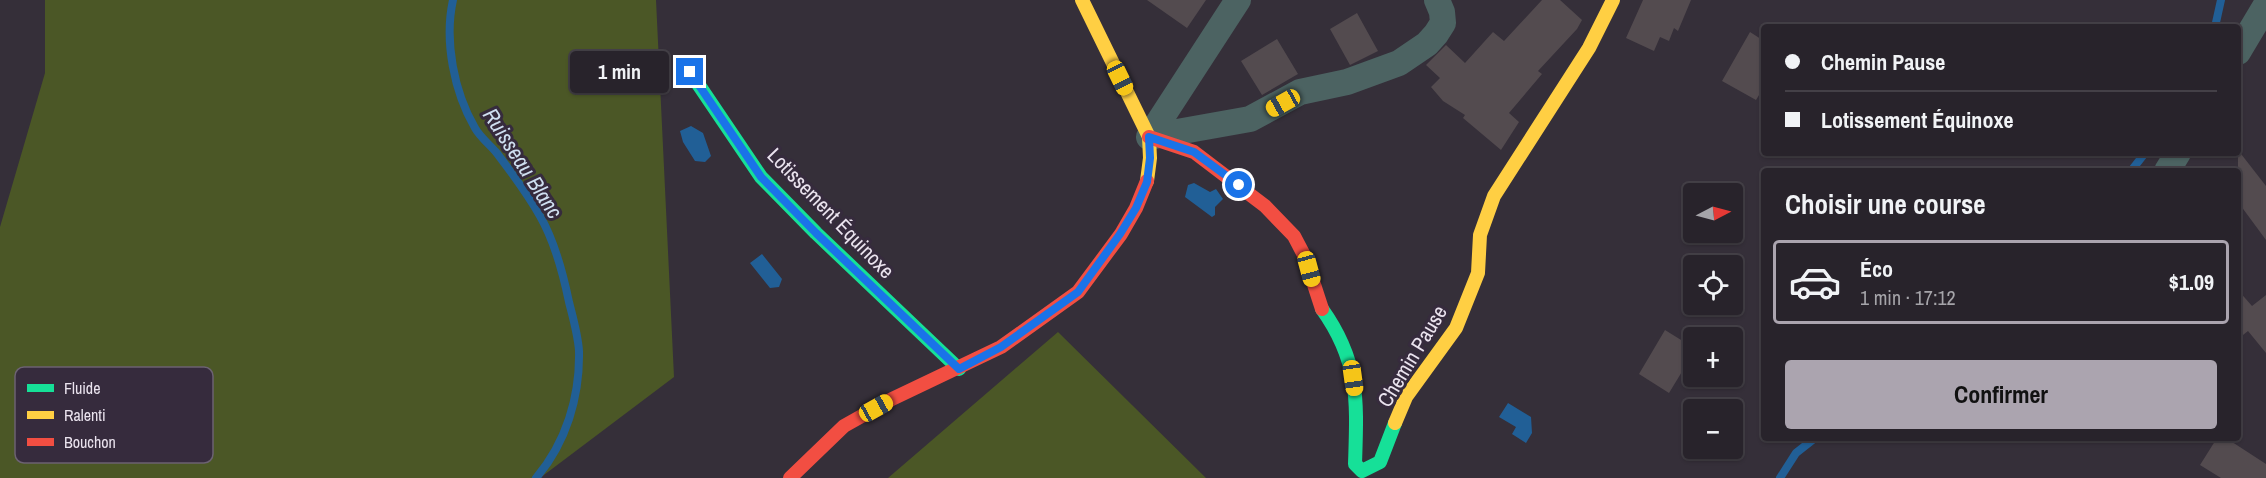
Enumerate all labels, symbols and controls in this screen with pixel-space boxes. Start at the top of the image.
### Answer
text: Chemin Pause [1821,47,1945,77]
callout: 1 min [570,51,669,93]
text: 1 min [598,58,641,85]
route end [676,58,703,85]
car [1104,58,1136,98]
car [1263,86,1303,120]
water label: Ruisseau Blanc [476,102,570,224]
text: Lotissement Équinoxe [1821,105,2013,135]
street label: Lotissement Équinoxe [761,141,901,285]
route start [1225,171,1252,198]
north arrow [1683,183,1743,243]
map controls [1683,183,1743,459]
text: Choisir une course [1785,186,1986,222]
car [1296,249,1322,289]
text: Éco [1860,254,1893,284]
button: locate [1683,255,1743,315]
icon: car [1788,255,1842,309]
text: $1.09 [2169,267,2214,297]
text: 1 min · 17:12 [1860,284,1956,311]
street label: Chemin Pause [1370,300,1454,412]
button: + [1683,327,1743,387]
car [1342,359,1364,397]
button: Confirmer [1785,360,2217,429]
legend [15,367,213,463]
text: Fluide [64,377,100,399]
car [856,391,896,425]
button: − [1683,399,1743,459]
text: Ralenti [64,404,106,426]
text: Bouchon [64,431,116,453]

